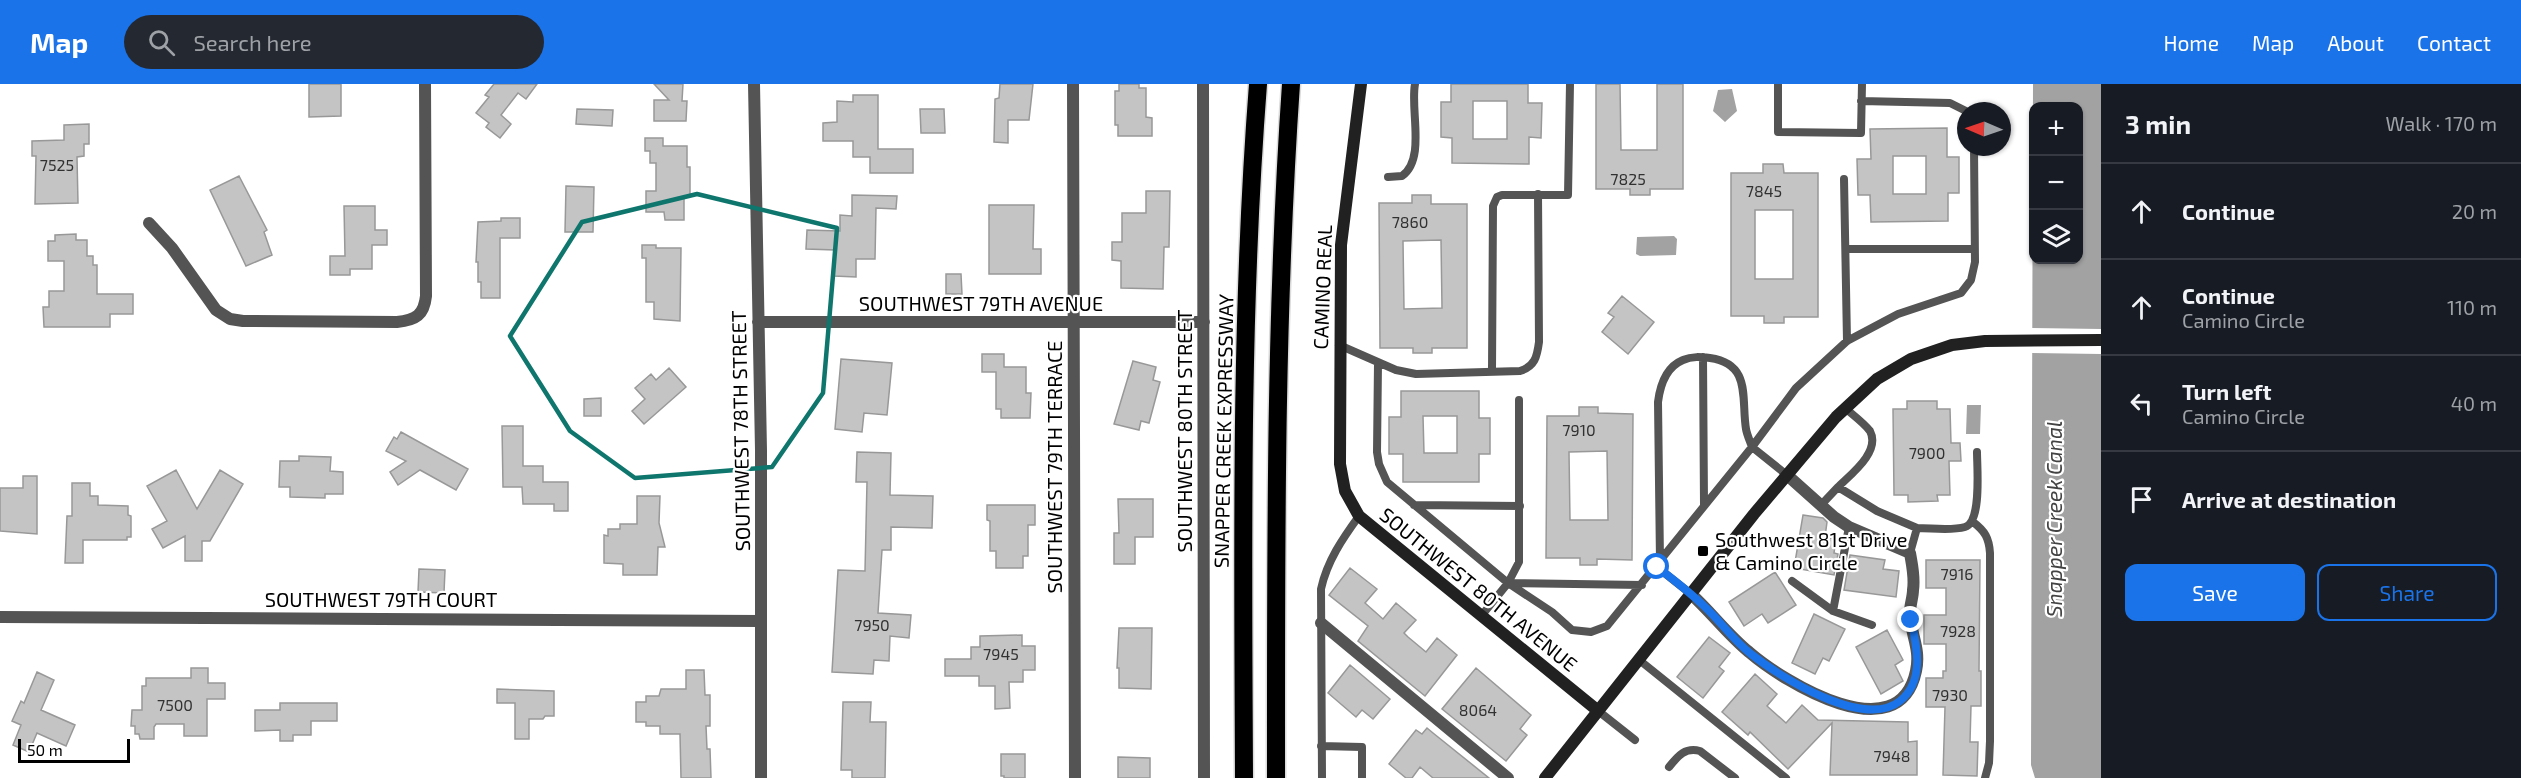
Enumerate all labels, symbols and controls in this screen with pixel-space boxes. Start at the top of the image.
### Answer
search box [124,15,544,69]
text: Map [30,25,88,59]
icon: search [145,26,178,59]
text: Search here [193,29,312,55]
text: Home [2163,30,2219,55]
text: Map [2252,30,2294,55]
text: About [2327,30,2384,55]
text: Contact [2417,30,2491,55]
north arrow [1957,102,2011,156]
map controls [2029,102,2083,264]
button: + [2029,102,2083,156]
text: 3 min [2125,108,2191,139]
text: Walk · 170 m [2386,111,2497,135]
house number: 7525 [40,155,74,174]
button: − [2029,156,2083,210]
house number: 7825 [1610,169,1646,188]
house number: 7845 [1746,181,1782,200]
icon: ahead [2125,195,2158,228]
text: Continue [2182,198,2275,224]
text: 20 m [2452,199,2497,223]
button: layers [2029,210,2083,264]
house number: 7860 [1392,212,1428,231]
street label: CAMINO REAL [1308,224,1336,350]
text: Continue [2182,282,2275,308]
street label: SOUTHWEST 79TH AVENUE [859,291,1103,315]
icon: ahead [2125,291,2158,324]
street label: SNAPPER CREEK EXPRESSWAY [1209,293,1237,568]
text: 110 m [2447,295,2497,319]
text: Camino Circle [2182,308,2305,332]
street label: SOUTHWEST 80TH STREET [1172,309,1196,552]
street label: SOUTHWEST 78TH STREET [726,310,754,552]
street label: SOUTHWEST 79TH TERRACE [1042,340,1066,594]
text: Turn left [2182,378,2271,404]
icon: left [2125,387,2158,420]
text: 40 m [2451,391,2497,415]
text: Camino Circle [2182,404,2305,428]
house number: 7910 [1562,420,1596,439]
water label: Snapper Creek Canal [2041,421,2066,617]
house number: 7900 [1909,443,1945,462]
icon: arrive [2125,483,2158,516]
text: Arrive at destination [2182,486,2396,512]
street label: SOUTHWEST 80TH AVENUE [1376,502,1582,676]
place label: Southwest 81st Drive & Camino Circle [1715,527,1907,574]
marker: Southwest 81st Drive & Camino Circle [1696,544,1710,558]
route start [1643,553,1669,579]
house number: 7916 [1941,564,1973,583]
button: Save [2125,564,2305,621]
button: Share [2317,564,2497,621]
street label: SOUTHWEST 79TH COURT [265,587,498,611]
route end [1897,606,1923,632]
house number: 7950 [854,615,890,634]
house number: 7928 [1940,621,1976,640]
house number: 7945 [983,644,1019,663]
house number: 7930 [1932,685,1968,704]
house number: 7500 [157,695,193,714]
house number: 8064 [1459,700,1497,719]
scale bar [18,736,130,764]
text: 50 m [27,740,63,759]
house number: 7948 [1874,746,1910,765]

